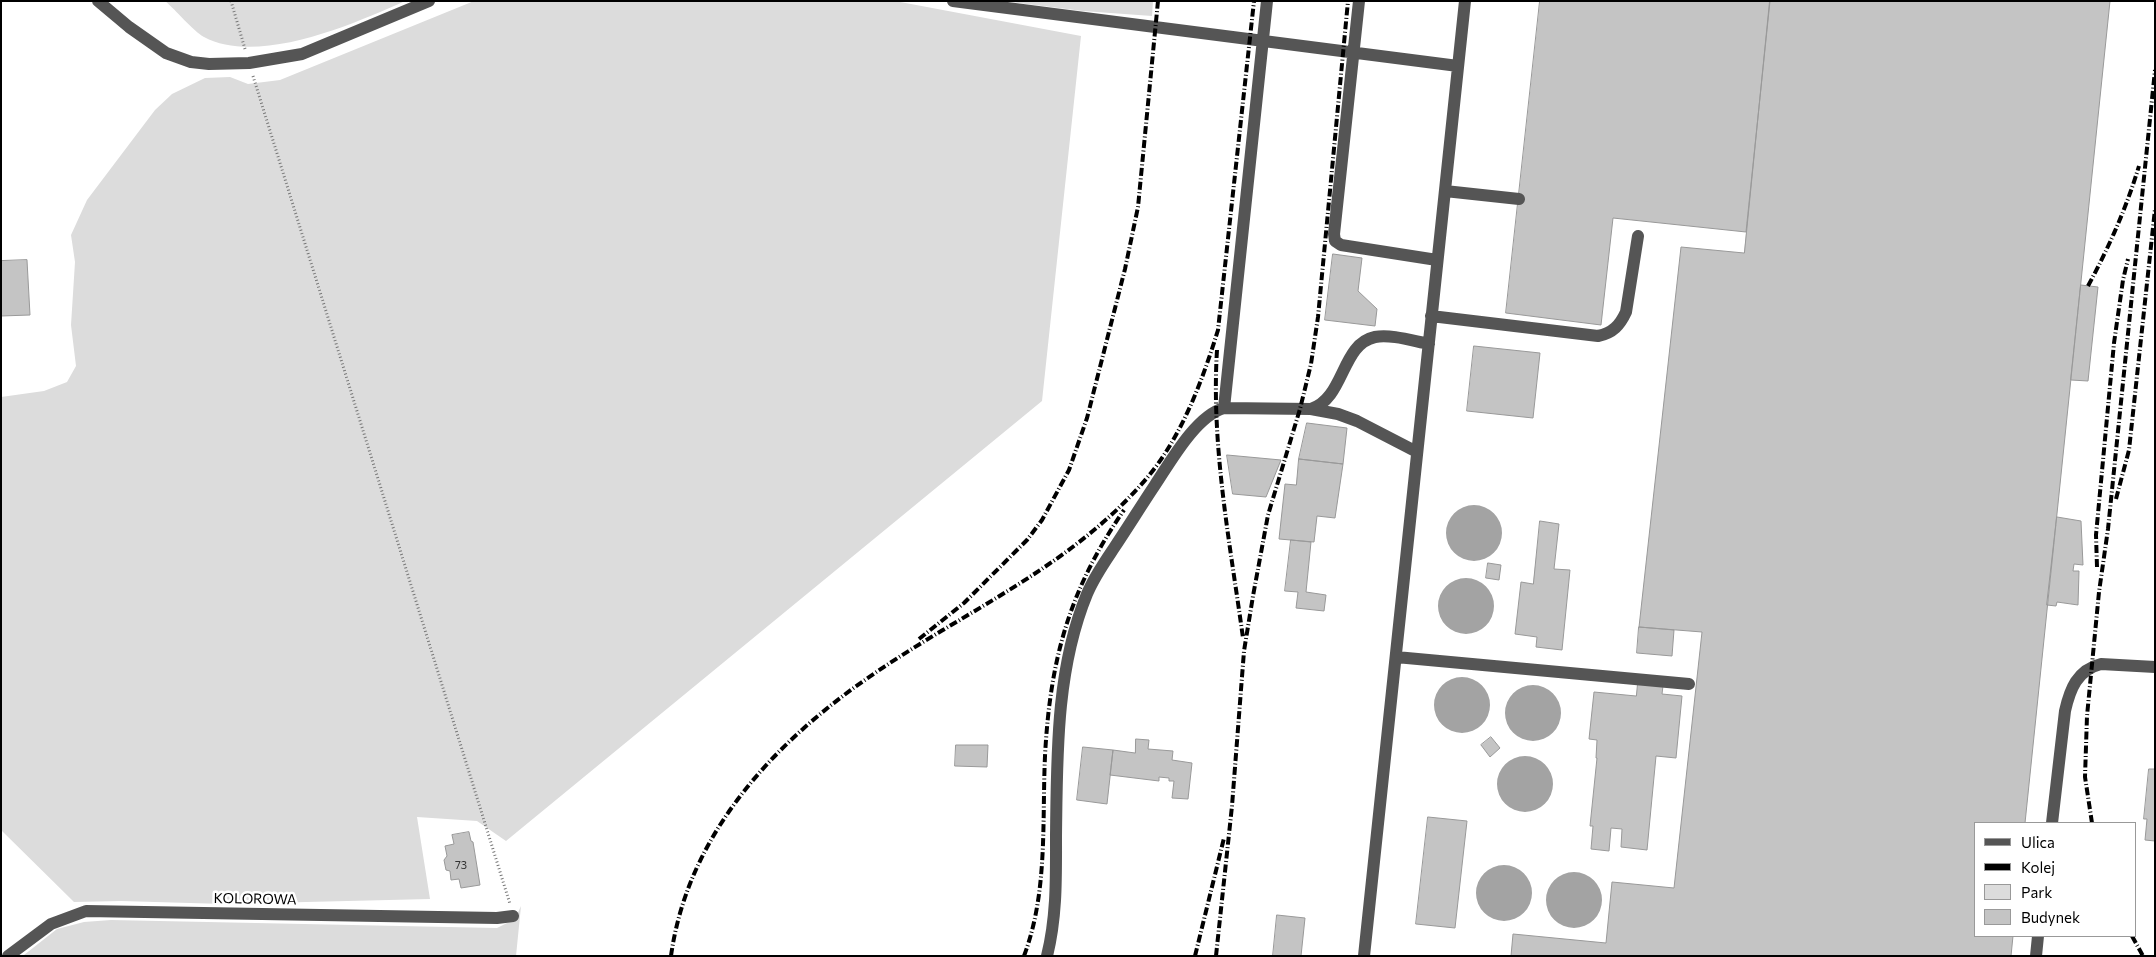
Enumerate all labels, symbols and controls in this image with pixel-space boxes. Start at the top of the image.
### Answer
legend [1974,822,2136,937]
text: Ulica [2021,833,2055,851]
house number: 73 [455,858,467,872]
text: Kolej [2021,858,2055,876]
text: Park [2021,883,2052,901]
street label: KOLOROWA [213,890,297,908]
text: Budynek [2021,908,2080,926]

